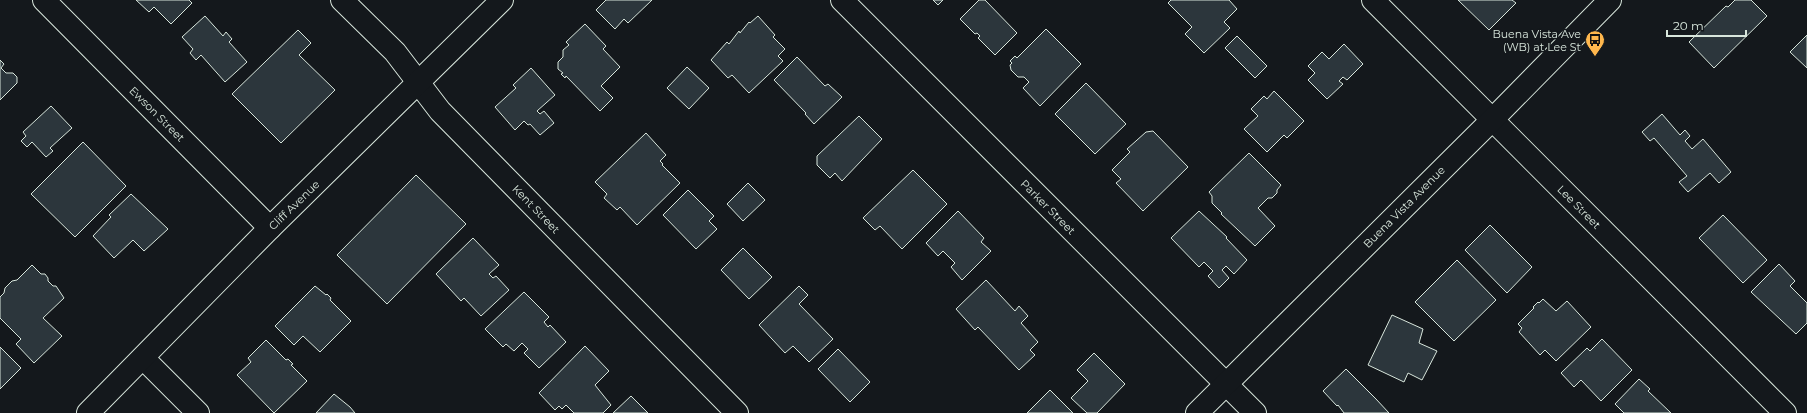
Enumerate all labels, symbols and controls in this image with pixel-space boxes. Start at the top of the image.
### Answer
scale bar [1667,12,1746,38]
text: 20 m [1673,18,1704,33]
place label: Buena Vista Ave (WB) at Lee St [1492,27,1582,54]
bus stop icon: Buena Vista Ave (WB) at Lee St [1584,29,1606,57]
street label: Ewson Street [126,83,188,145]
street label: Buena Vista Avenue [1360,163,1448,251]
street label: Cliff Avenue [266,177,323,233]
street label: Parker Street [1018,177,1079,238]
street label: Kent Street [509,182,563,237]
street label: Lee Street [1554,182,1604,232]

